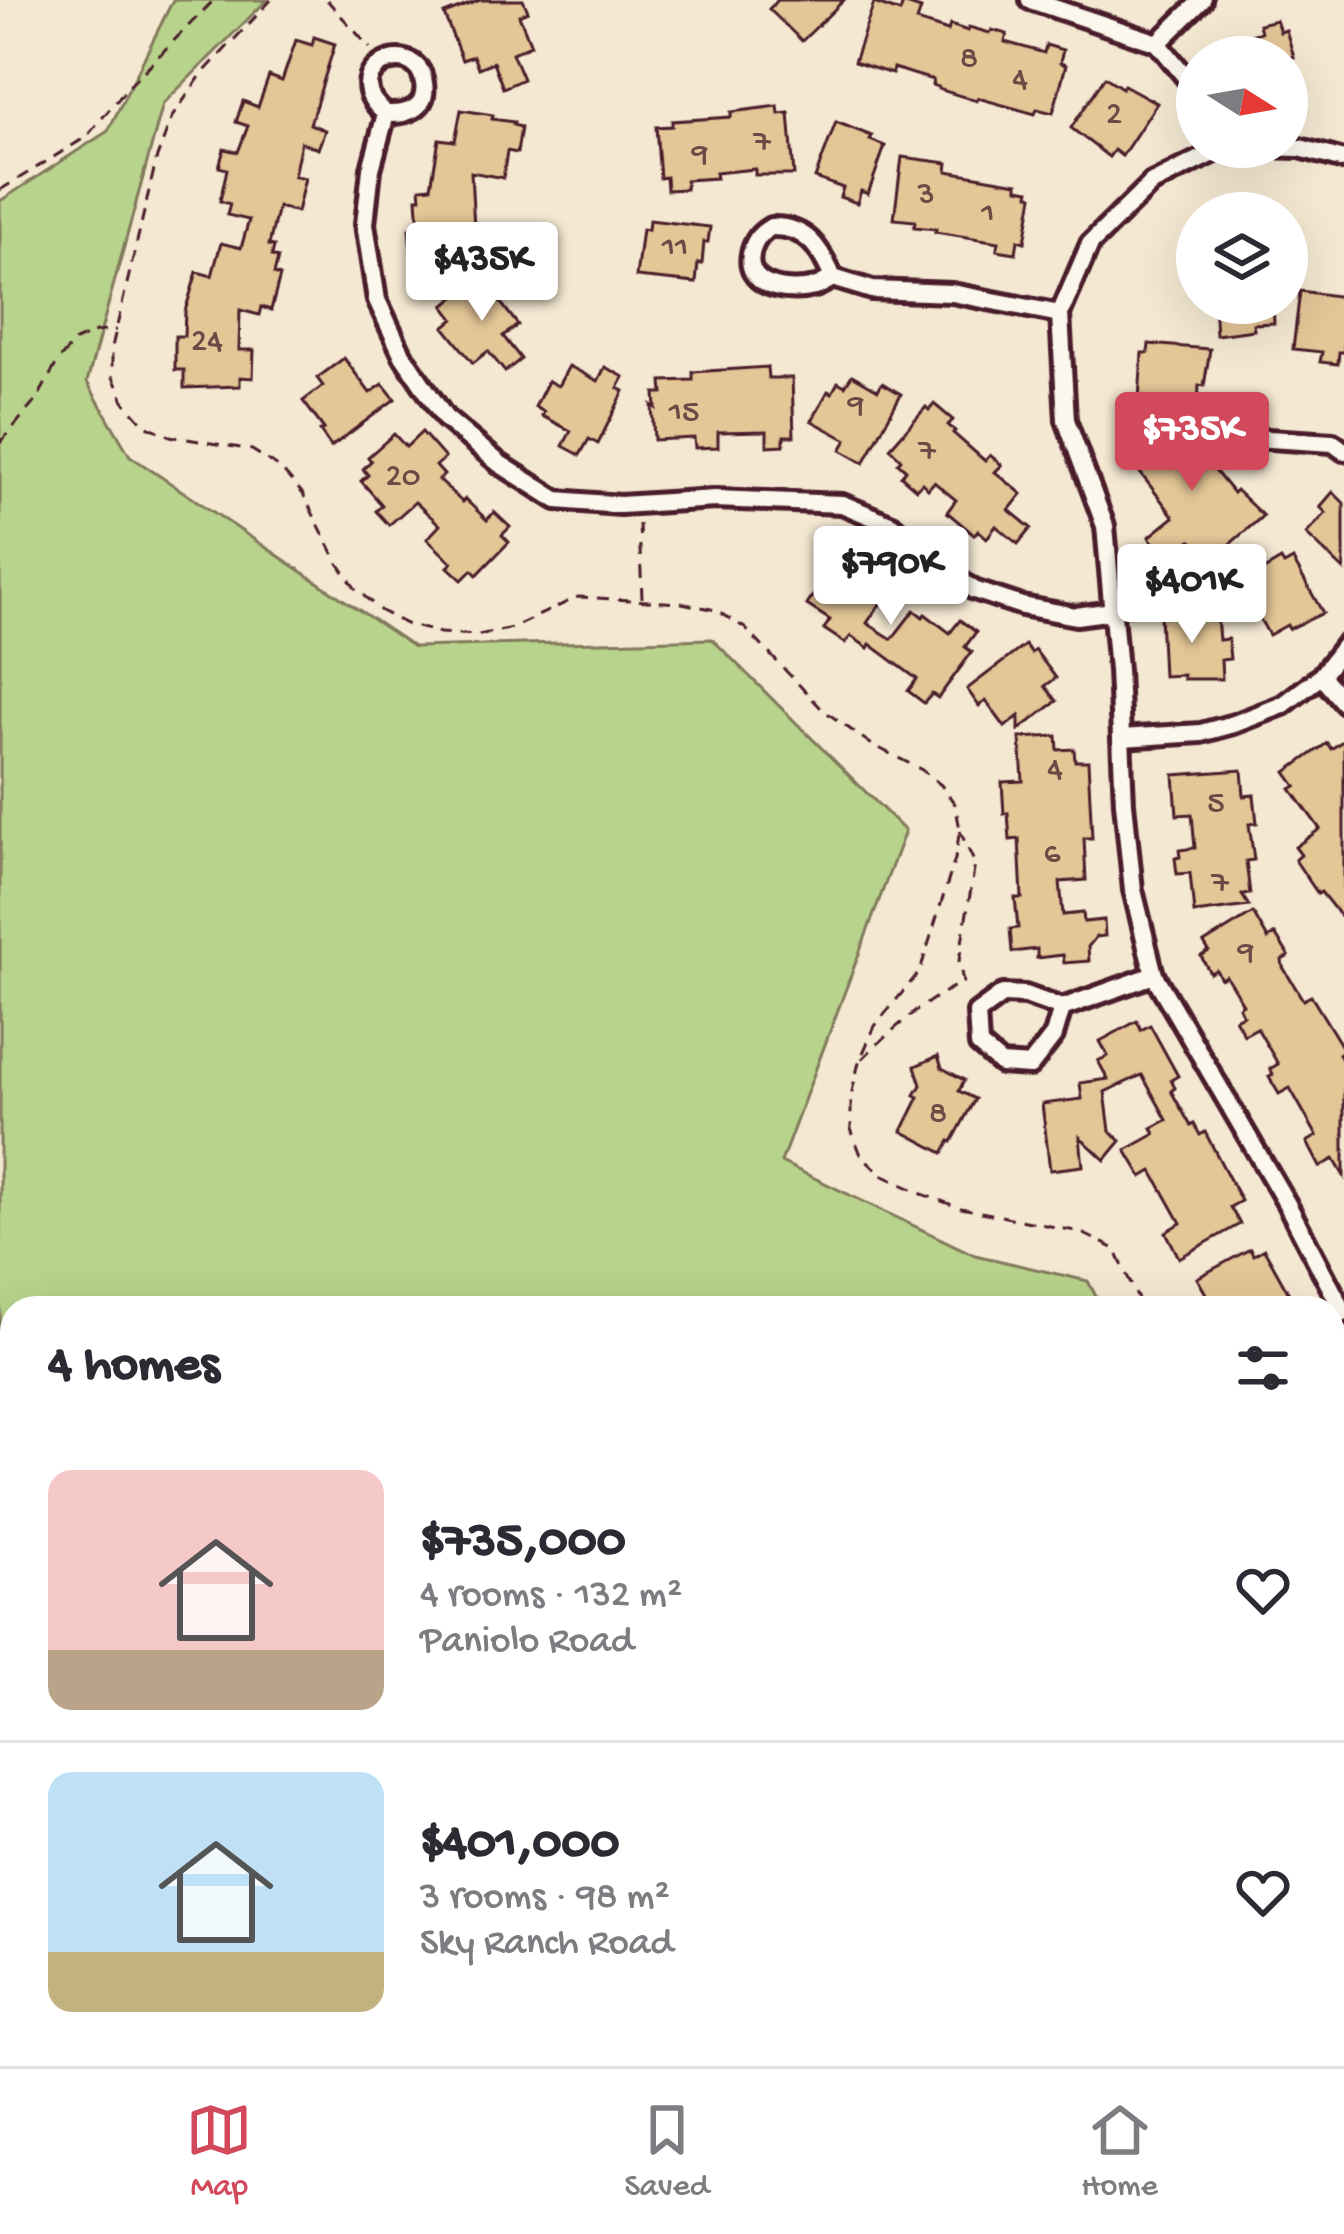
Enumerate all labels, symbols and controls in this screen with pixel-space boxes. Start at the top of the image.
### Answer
north arrow [1176,36,1308,168]
map controls [1176,36,1308,324]
house number: 8 [960,41,978,79]
house number: 4 [1012,62,1028,100]
house number: 2 [1106,97,1122,135]
house number: 7 [752,124,771,162]
house number: 9 [691,137,708,175]
house number: 3 [916,177,935,215]
button: layers [1176,192,1308,324]
house number: 1 [980,196,995,234]
pin: $435K [398,222,566,324]
house number: 11 [661,230,688,268]
text: $435K [433,238,531,284]
house number: 24 [191,324,223,362]
house number: 9 [847,388,864,426]
pin: $735K [1108,392,1276,494]
house number: 15 [668,395,699,433]
text: $735K [1142,408,1242,454]
house number: 7 [917,433,936,471]
house number: 20 [386,459,420,497]
pin: $790K [807,526,975,628]
text: $790K [841,542,941,588]
pin: $401K [1108,544,1276,646]
text: $401K [1144,560,1240,606]
house number: 4 [1047,752,1063,790]
house number: 5 [1207,786,1225,824]
house number: 6 [1044,836,1061,874]
house number: 7 [1210,865,1229,903]
house number: 9 [1237,935,1254,973]
house number: 8 [929,1096,947,1134]
icon: filters [1230,1335,1296,1401]
text: 4 homes [48,1338,219,1398]
text: $735,000 [420,1514,626,1574]
icon: home [144,1518,288,1662]
icon: heart [1230,1557,1296,1623]
text: 4 rooms · 132 m² [420,1574,682,1620]
text: Paniolo Road [420,1620,634,1666]
text: $401,000 [420,1816,620,1876]
icon: home [144,1820,288,1964]
icon: heart [1230,1859,1296,1925]
text: 3 rooms · 98 m² [420,1876,670,1922]
text: Sky Ranch Road [420,1922,673,1968]
tab: Map [186,2097,252,2207]
tab: Saved [624,2097,709,2207]
tab: Home [1081,2097,1158,2207]

